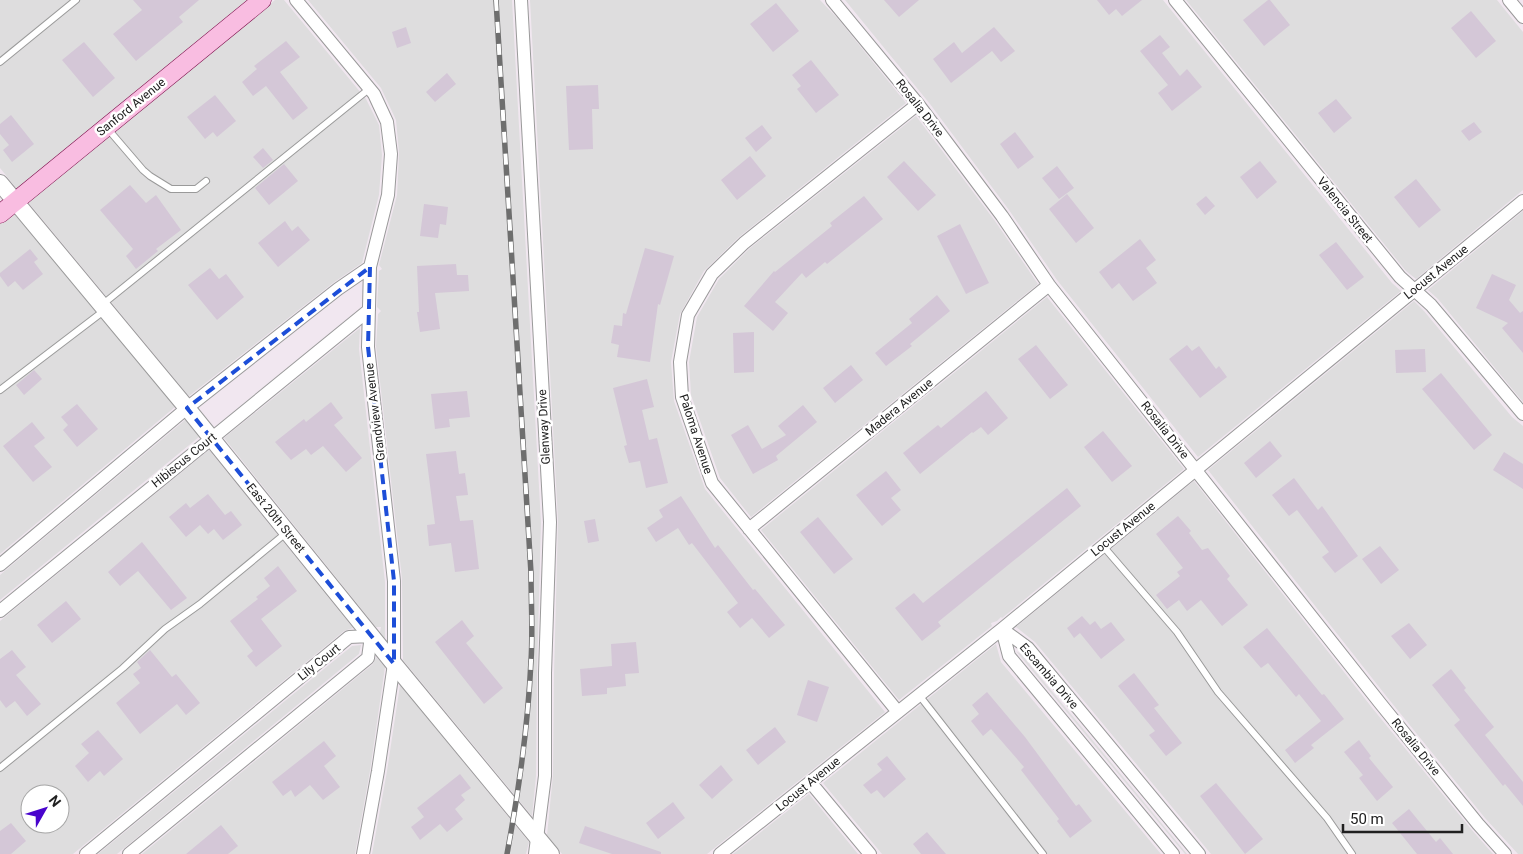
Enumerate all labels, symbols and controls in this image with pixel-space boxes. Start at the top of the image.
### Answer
street label: Sanford Avenue [94,75,168,139]
street label: Rosalia Drive [893,76,947,140]
street label: Valencia Street [1314,174,1376,246]
street label: Locust Avenue [1401,242,1471,302]
street label: Grandview Avenue [362,362,388,462]
street label: Madera Avenue [862,376,936,438]
street label: Glenway Drive [535,389,553,465]
street label: Paloma Avenue [677,392,715,476]
street label: Rosalia Drive [1138,398,1192,462]
street label: Hibiscus Court [149,430,219,490]
street label: East 20th Street [244,481,308,556]
street label: Locust Avenue [1088,499,1158,559]
street label: Escambia Drive [1017,640,1081,712]
street label: Lily Court [295,641,343,683]
street label: Rosalia Drive [1389,716,1443,778]
street label: Locust Avenue [773,754,843,814]
north arrow [20,784,70,834]
text: N [46,792,64,810]
scale bar [1343,802,1462,834]
text: 50 m [1350,810,1384,828]

